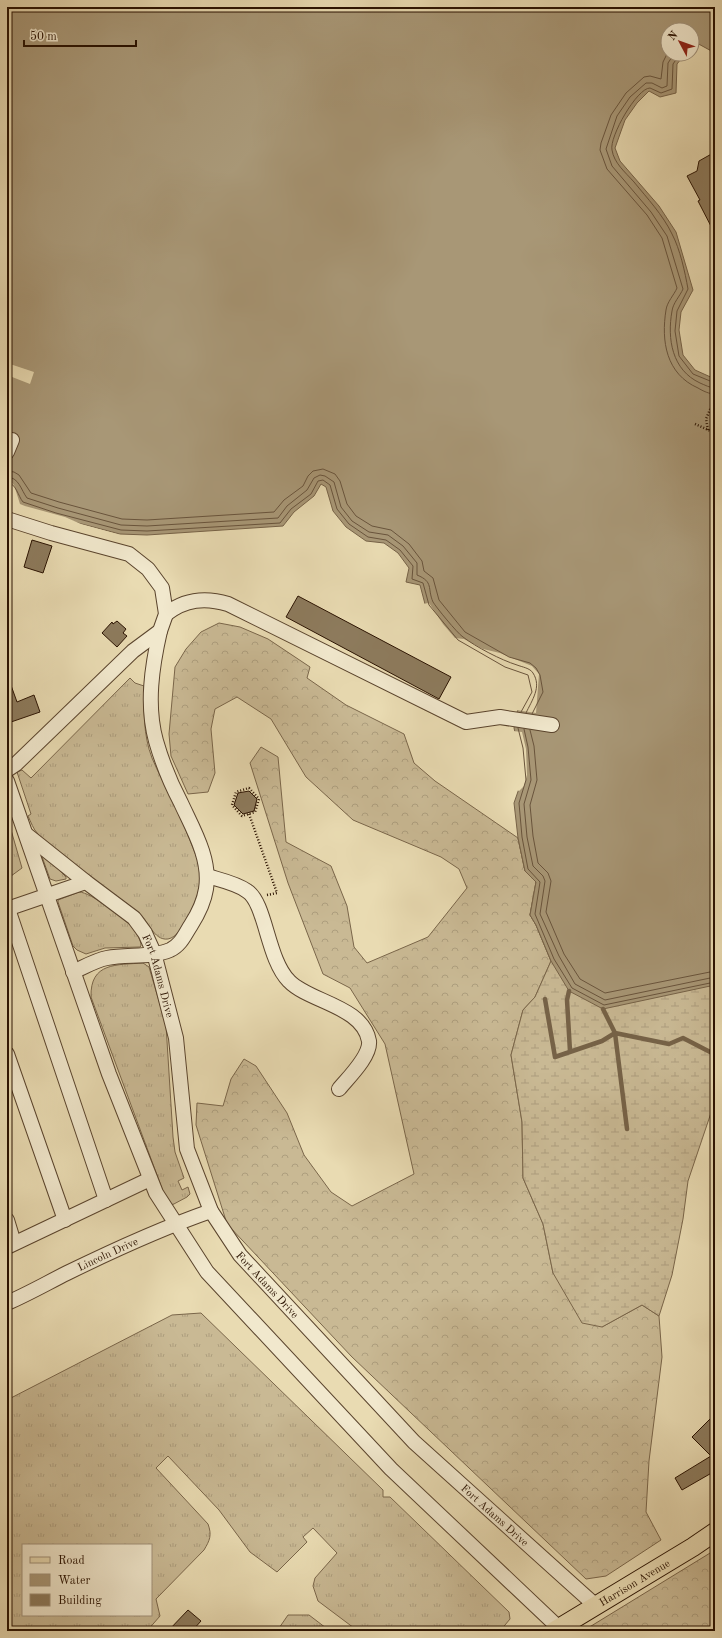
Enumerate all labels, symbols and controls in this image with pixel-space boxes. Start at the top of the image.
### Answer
scale bar [24,22,136,48]
north arrow [660,22,700,62]
text: N [667,29,681,43]
text: 50 m [30,30,57,43]
street label: Fort Adams Drive [139,933,174,1019]
street label: Lincoln Drive [76,1237,140,1274]
street label: Fort Adams Drive [233,1250,300,1321]
street label: Fort Adams Drive [458,1483,530,1549]
legend [22,1544,152,1616]
text: Road [58,1555,85,1567]
street label: Harrison Avenue [598,1558,672,1609]
text: Water [58,1575,91,1587]
text: Building [58,1595,102,1607]

